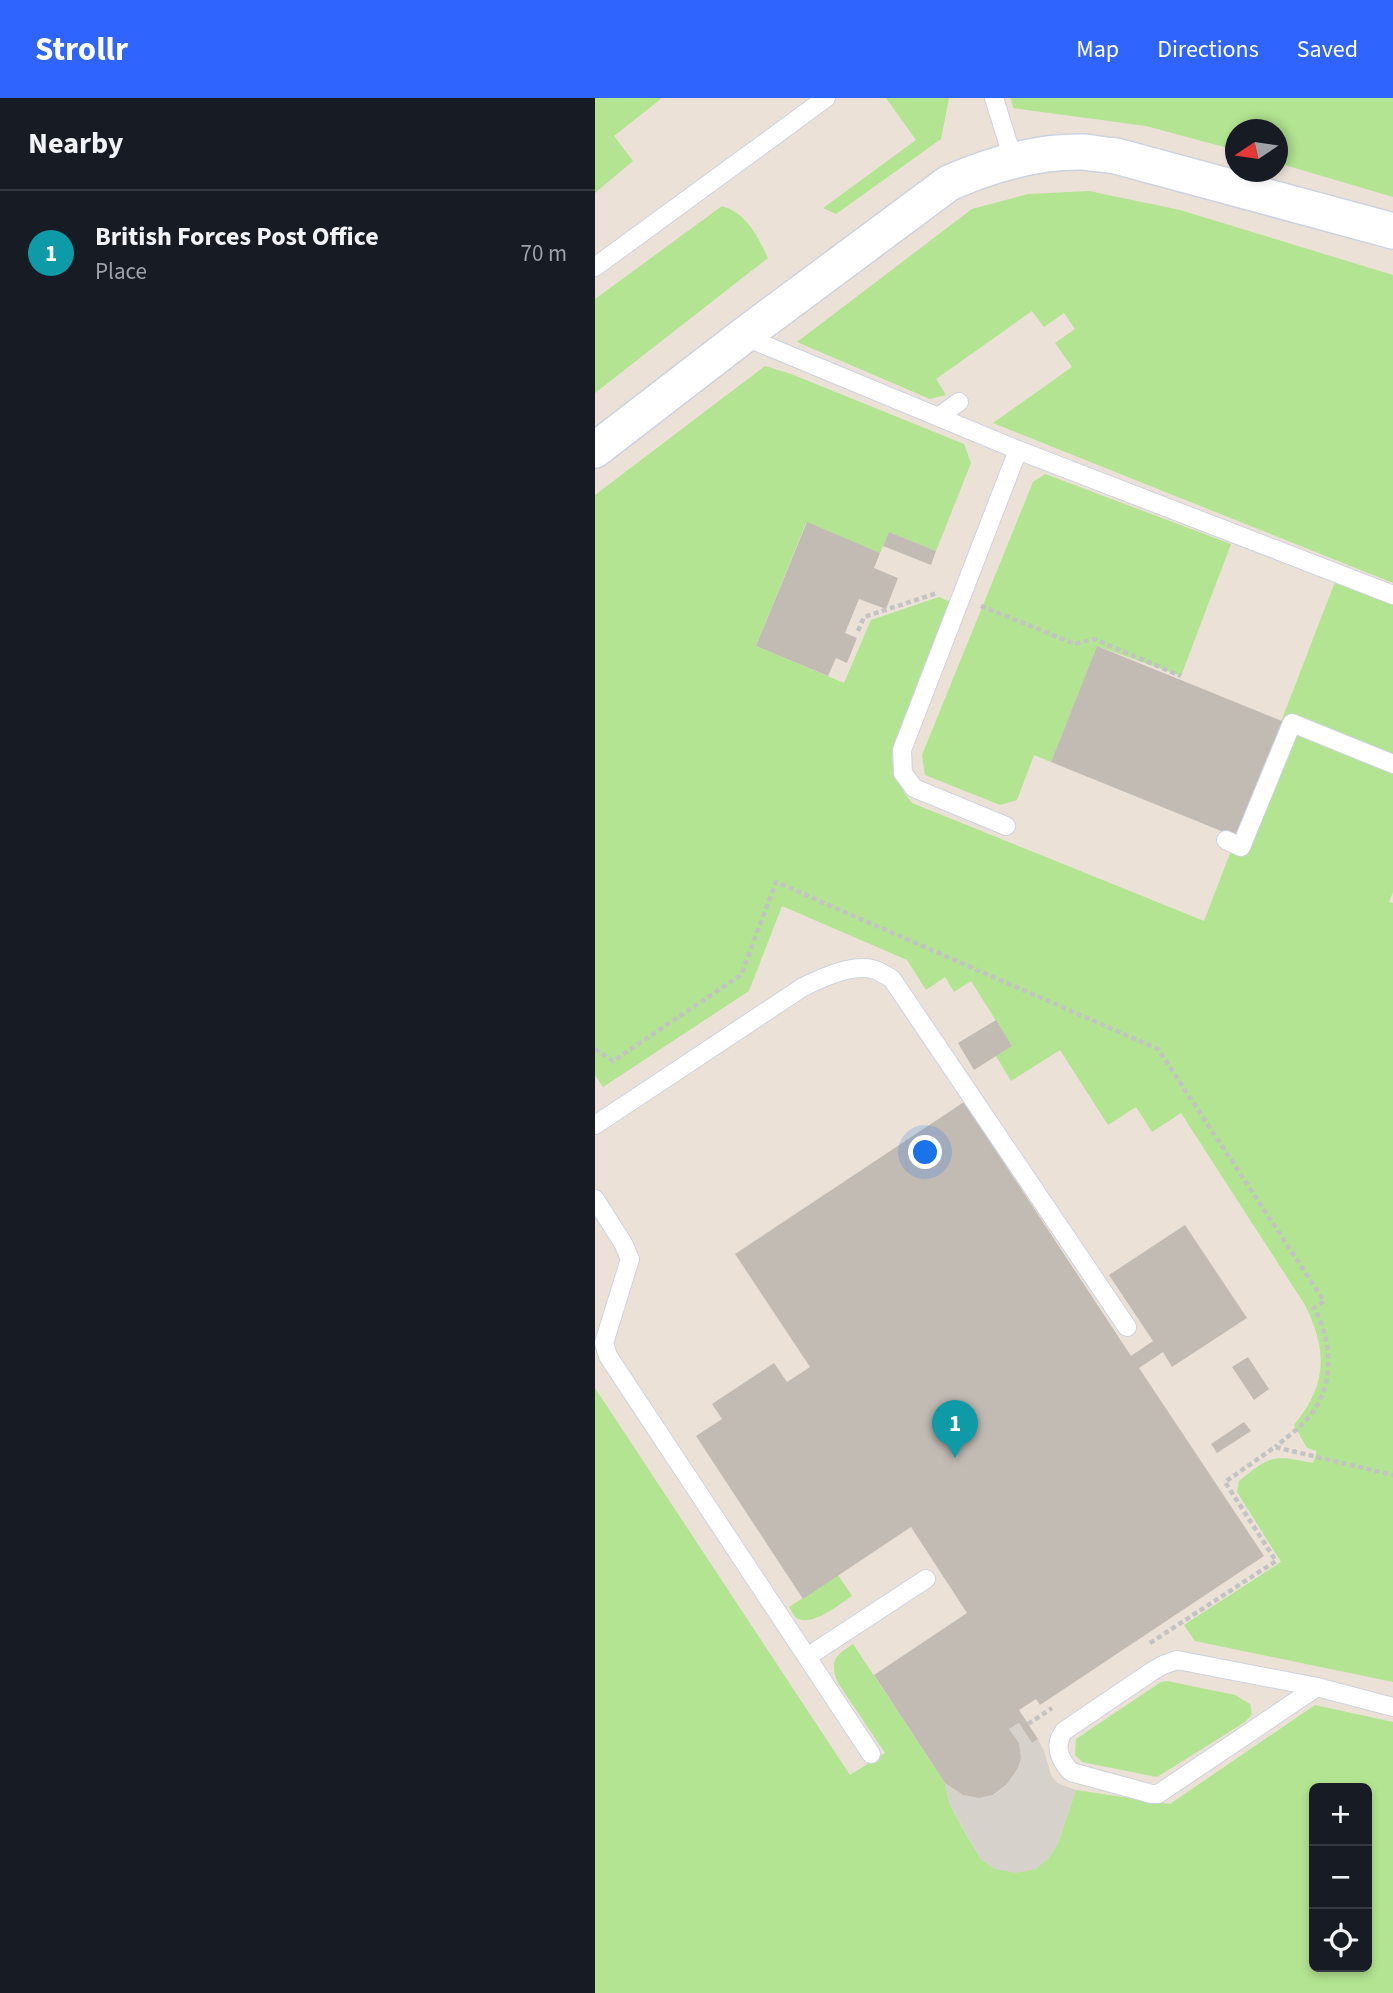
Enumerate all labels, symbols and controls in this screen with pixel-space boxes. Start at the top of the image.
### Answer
text: Strollr [35,26,128,73]
text: Map [1076,32,1119,67]
text: Directions [1157,32,1259,67]
text: Saved [1297,32,1358,67]
north arrow [1225,119,1288,182]
text: Nearby [28,122,123,165]
text: British Forces Post Office [95,218,379,255]
text: 1 [45,237,57,270]
text: 70 m [520,237,567,270]
text: Place [95,255,147,288]
your location [908,1135,942,1169]
pin: 1 [932,1400,978,1458]
map controls [1309,1783,1372,1972]
button: + [1309,1783,1372,1846]
button: − [1309,1846,1372,1909]
button: locate [1309,1909,1372,1972]

